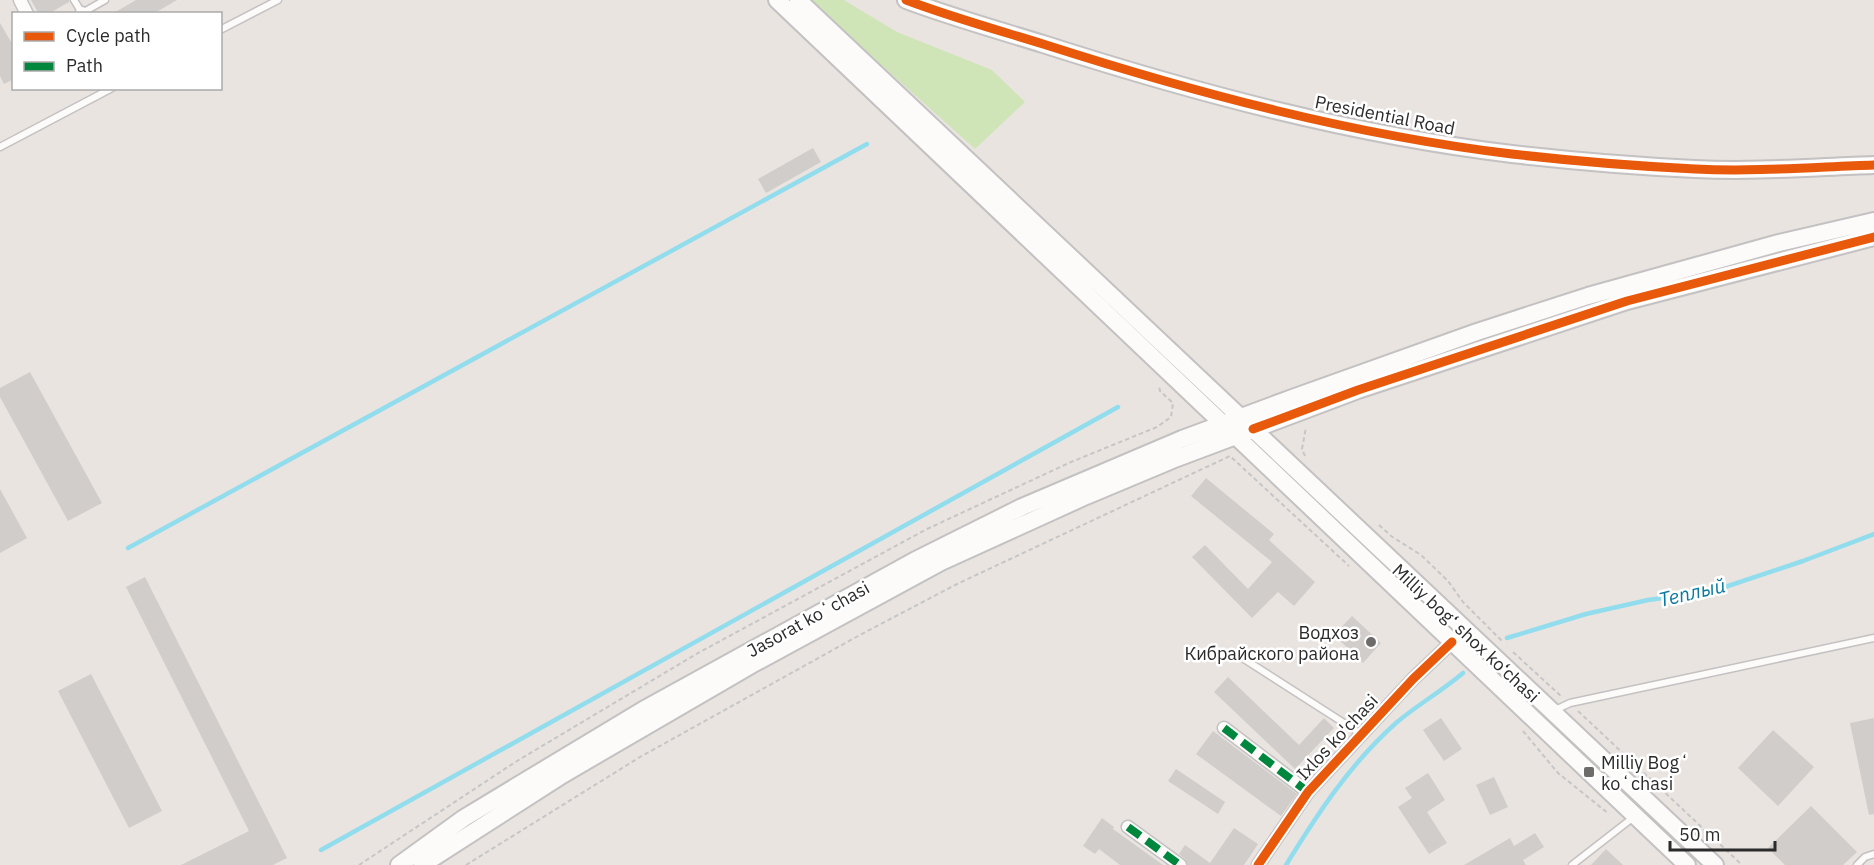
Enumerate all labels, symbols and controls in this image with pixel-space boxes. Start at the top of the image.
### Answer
legend [12,12,222,90]
text: Cycle path [66,24,151,47]
text: Path [66,54,103,77]
street label: Presidential Road [1313,90,1457,140]
street label: Milliy bog‘ shox ko‘chasi [1387,559,1545,707]
water label: Теплый [1656,571,1728,613]
street label: Jasorat koʻchasi [743,576,873,662]
place label: Водхоз Кибрайского района [1184,621,1359,665]
marker: Водхоз Кибрайского района [1364,635,1378,649]
street label: Ixlos ko'chasi [1291,689,1383,785]
place label: Milliy Bogʻ koʻchasi [1601,751,1690,795]
marker: Milliy Bogʻ koʻchasi [1582,765,1596,779]
scale bar [1670,814,1775,852]
text: 50 m [1679,823,1721,846]

